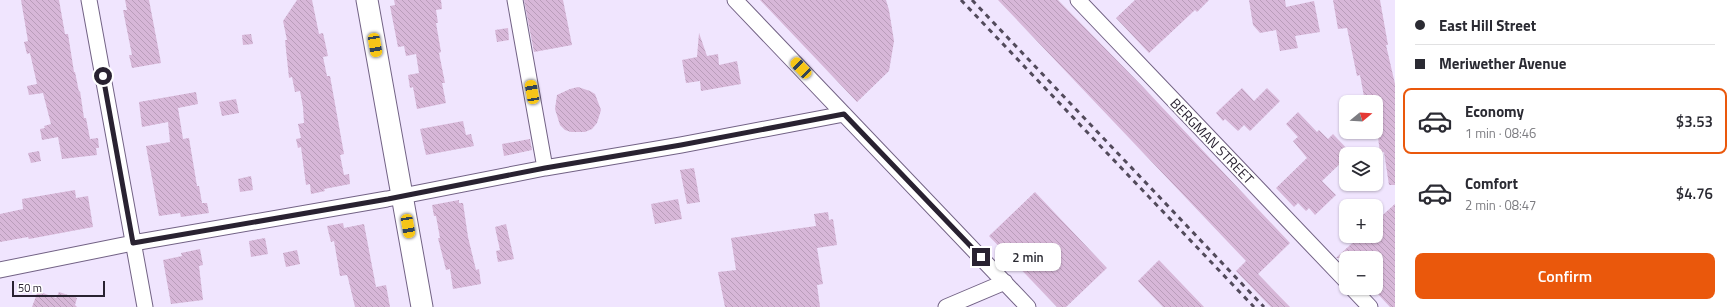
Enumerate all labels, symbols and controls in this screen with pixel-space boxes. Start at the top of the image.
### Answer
text: East Hill Street [1439,14,1536,37]
car [367,32,383,58]
text: Meriwether Avenue [1439,52,1566,75]
car [788,55,814,81]
route start [94,67,112,85]
car [524,79,540,105]
street label: BERGMAN STREET [1166,93,1259,189]
north arrow [1339,95,1383,139]
map controls [1339,95,1383,295]
text: Economy [1465,100,1524,123]
icon: car [1417,103,1453,139]
text: $3.53 [1676,110,1713,133]
text: 1 min · 08:46 [1465,123,1536,143]
button: layers [1339,147,1383,191]
text: Comfort [1465,172,1518,195]
icon: car [1417,175,1453,211]
text: $4.76 [1676,182,1713,205]
text: 2 min · 08:47 [1465,195,1536,215]
button: + [1339,199,1383,243]
car [400,213,416,239]
callout: 2 min [995,243,1061,271]
text: 2 min [1012,247,1044,267]
route end [972,248,990,266]
button: − [1339,251,1383,295]
button: Confirm [1415,253,1715,299]
scale bar [12,279,105,298]
text: 50 m [18,280,42,296]

